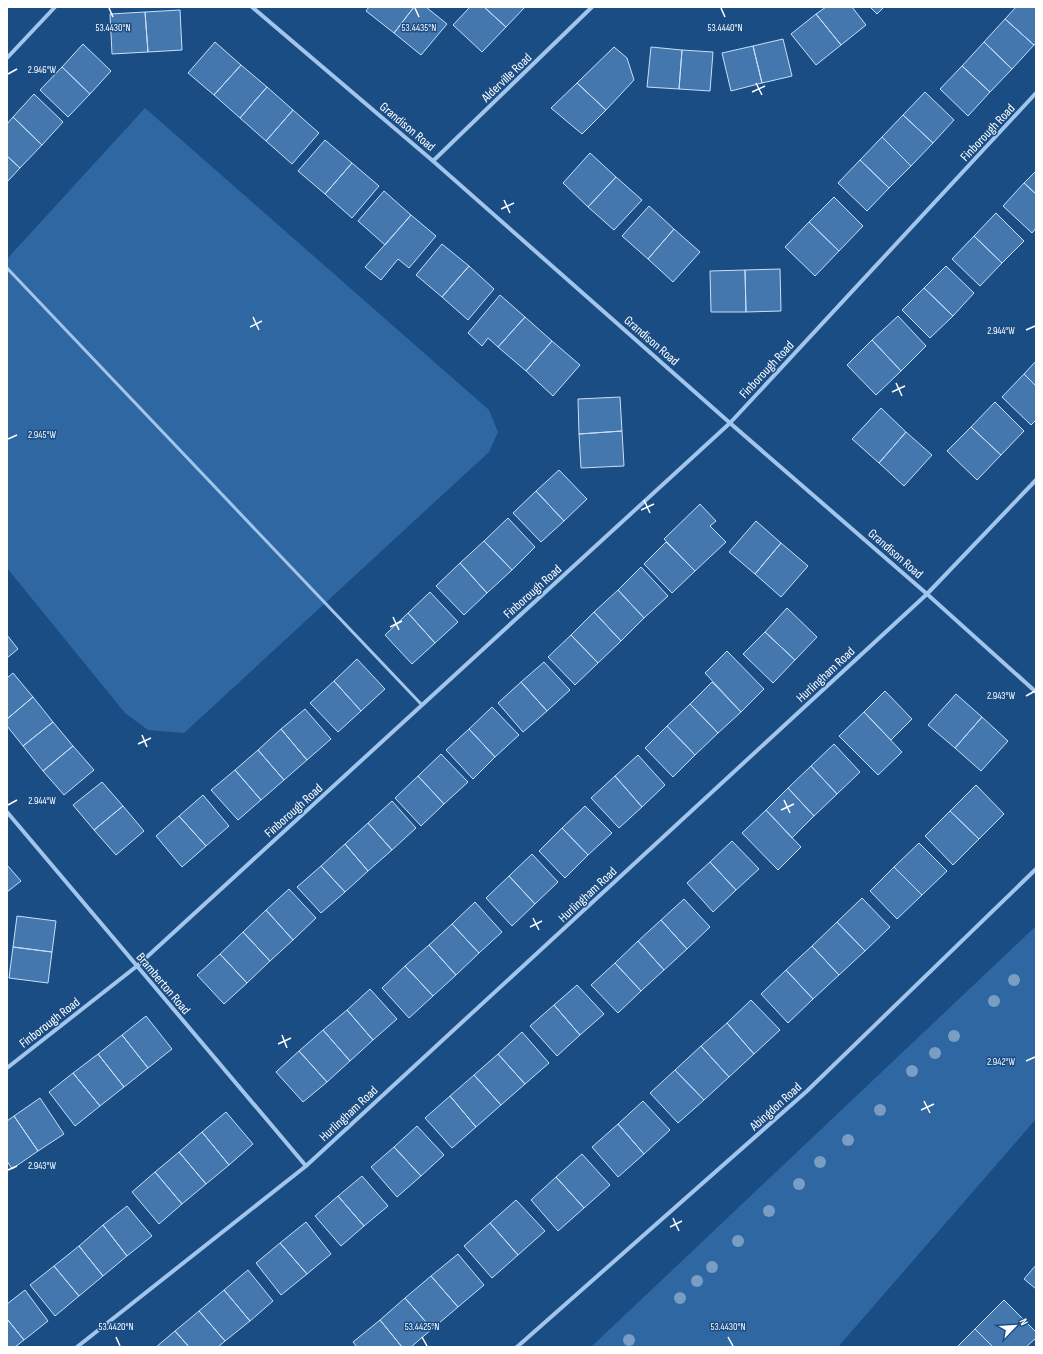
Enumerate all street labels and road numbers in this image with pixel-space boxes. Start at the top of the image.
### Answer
street label: Alderville Road [477,50,535,106]
street label: Grandison Road [376,99,438,155]
street label: Finborough Road [957,101,1018,165]
street label: Grandison Road [621,312,682,369]
street label: Finborough Road [736,338,797,402]
street label: Grandison Road [865,525,926,582]
street label: Finborough Road [500,561,565,622]
street label: Hurlingham Road [793,644,858,706]
street label: Finborough Road [261,780,326,841]
street label: Hurlingham Road [555,864,620,926]
street label: Bramberton Road [133,949,194,1018]
street label: Finborough Road [16,994,83,1051]
street label: Abingdon Road [746,1079,805,1135]
street label: Hurlingham Road [316,1083,381,1145]

